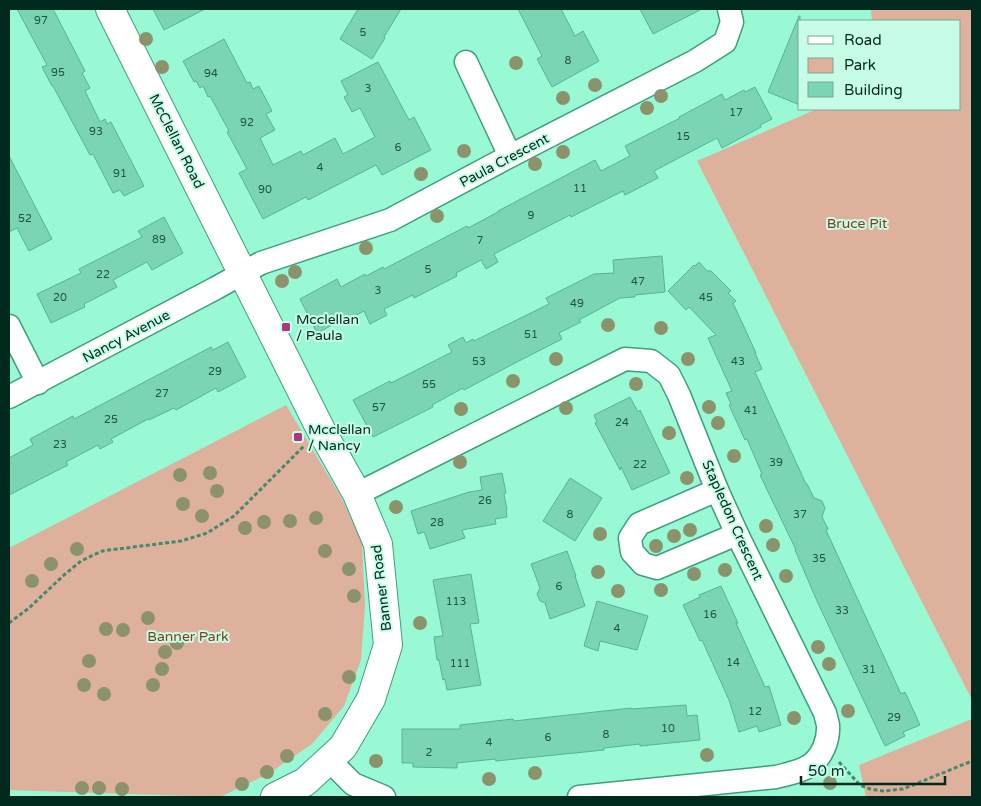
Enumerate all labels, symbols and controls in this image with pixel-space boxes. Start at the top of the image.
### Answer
house number: 97 [34,14,48,27]
legend [798,20,961,110]
house number: 5 [360,26,367,39]
text: Road [844,31,882,49]
house number: 8 [565,54,572,67]
text: Park [844,56,876,74]
house number: 95 [51,66,65,79]
house number: 94 [204,67,218,80]
text: Building [844,81,903,99]
house number: 3 [365,82,372,95]
street label: McClellan Road [145,91,208,191]
house number: 17 [729,106,743,119]
house number: 92 [240,116,254,129]
house number: 93 [89,125,103,138]
street label: Paula Crescent [457,129,552,191]
house number: 15 [676,130,690,143]
house number: 6 [395,141,402,154]
house number: 4 [317,161,324,174]
house number: 91 [113,167,127,180]
house number: 11 [573,182,587,195]
house number: 90 [258,183,272,196]
house number: 9 [528,209,535,222]
house number: 52 [18,212,32,225]
park label: Bruce Pit [827,215,888,232]
house number: 89 [152,233,166,246]
house number: 7 [477,234,484,247]
house number: 5 [425,263,432,276]
house number: 22 [96,268,110,281]
house number: 47 [631,275,645,288]
house number: 3 [375,284,382,297]
house number: 20 [53,291,67,304]
house number: 45 [699,291,713,304]
house number: 49 [570,297,584,310]
street label: Nancy Avenue [80,306,173,367]
place label: Mcclellan / Paula [296,311,359,344]
marker: Mcclellan / Paula [280,321,292,333]
house number: 51 [524,328,538,341]
house number: 53 [472,355,486,368]
house number: 43 [731,355,745,368]
house number: 29 [208,365,222,378]
house number: 55 [422,378,436,391]
house number: 27 [155,387,169,400]
house number: 57 [372,401,386,414]
house number: 41 [744,404,758,417]
house number: 25 [104,413,118,426]
house number: 24 [615,416,629,429]
place label: Mcclellan / Nancy [308,421,371,454]
marker: Mcclellan / Nancy [292,431,304,443]
house number: 23 [53,438,67,451]
house number: 39 [769,456,783,469]
street label: Stapledon Crescent [698,457,767,584]
house number: 22 [633,458,647,471]
house number: 26 [478,494,492,507]
house number: 8 [567,508,574,521]
house number: 37 [793,508,807,521]
house number: 28 [430,516,444,529]
street label: Banner Road [368,544,395,632]
house number: 35 [812,552,826,565]
house number: 6 [556,580,563,593]
house number: 113 [446,595,466,608]
house number: 33 [835,604,849,617]
house number: 16 [703,608,717,621]
house number: 4 [614,622,621,635]
park label: Banner Park [147,628,229,645]
house number: 14 [726,656,740,669]
house number: 111 [450,657,470,670]
house number: 31 [862,663,876,676]
house number: 12 [748,705,762,718]
house number: 29 [887,711,901,724]
house number: 10 [661,722,675,735]
house number: 8 [603,728,610,741]
house number: 6 [545,731,552,744]
house number: 4 [486,736,493,749]
house number: 2 [426,746,433,759]
scale bar [801,754,945,786]
text: 50 m [808,762,845,780]

